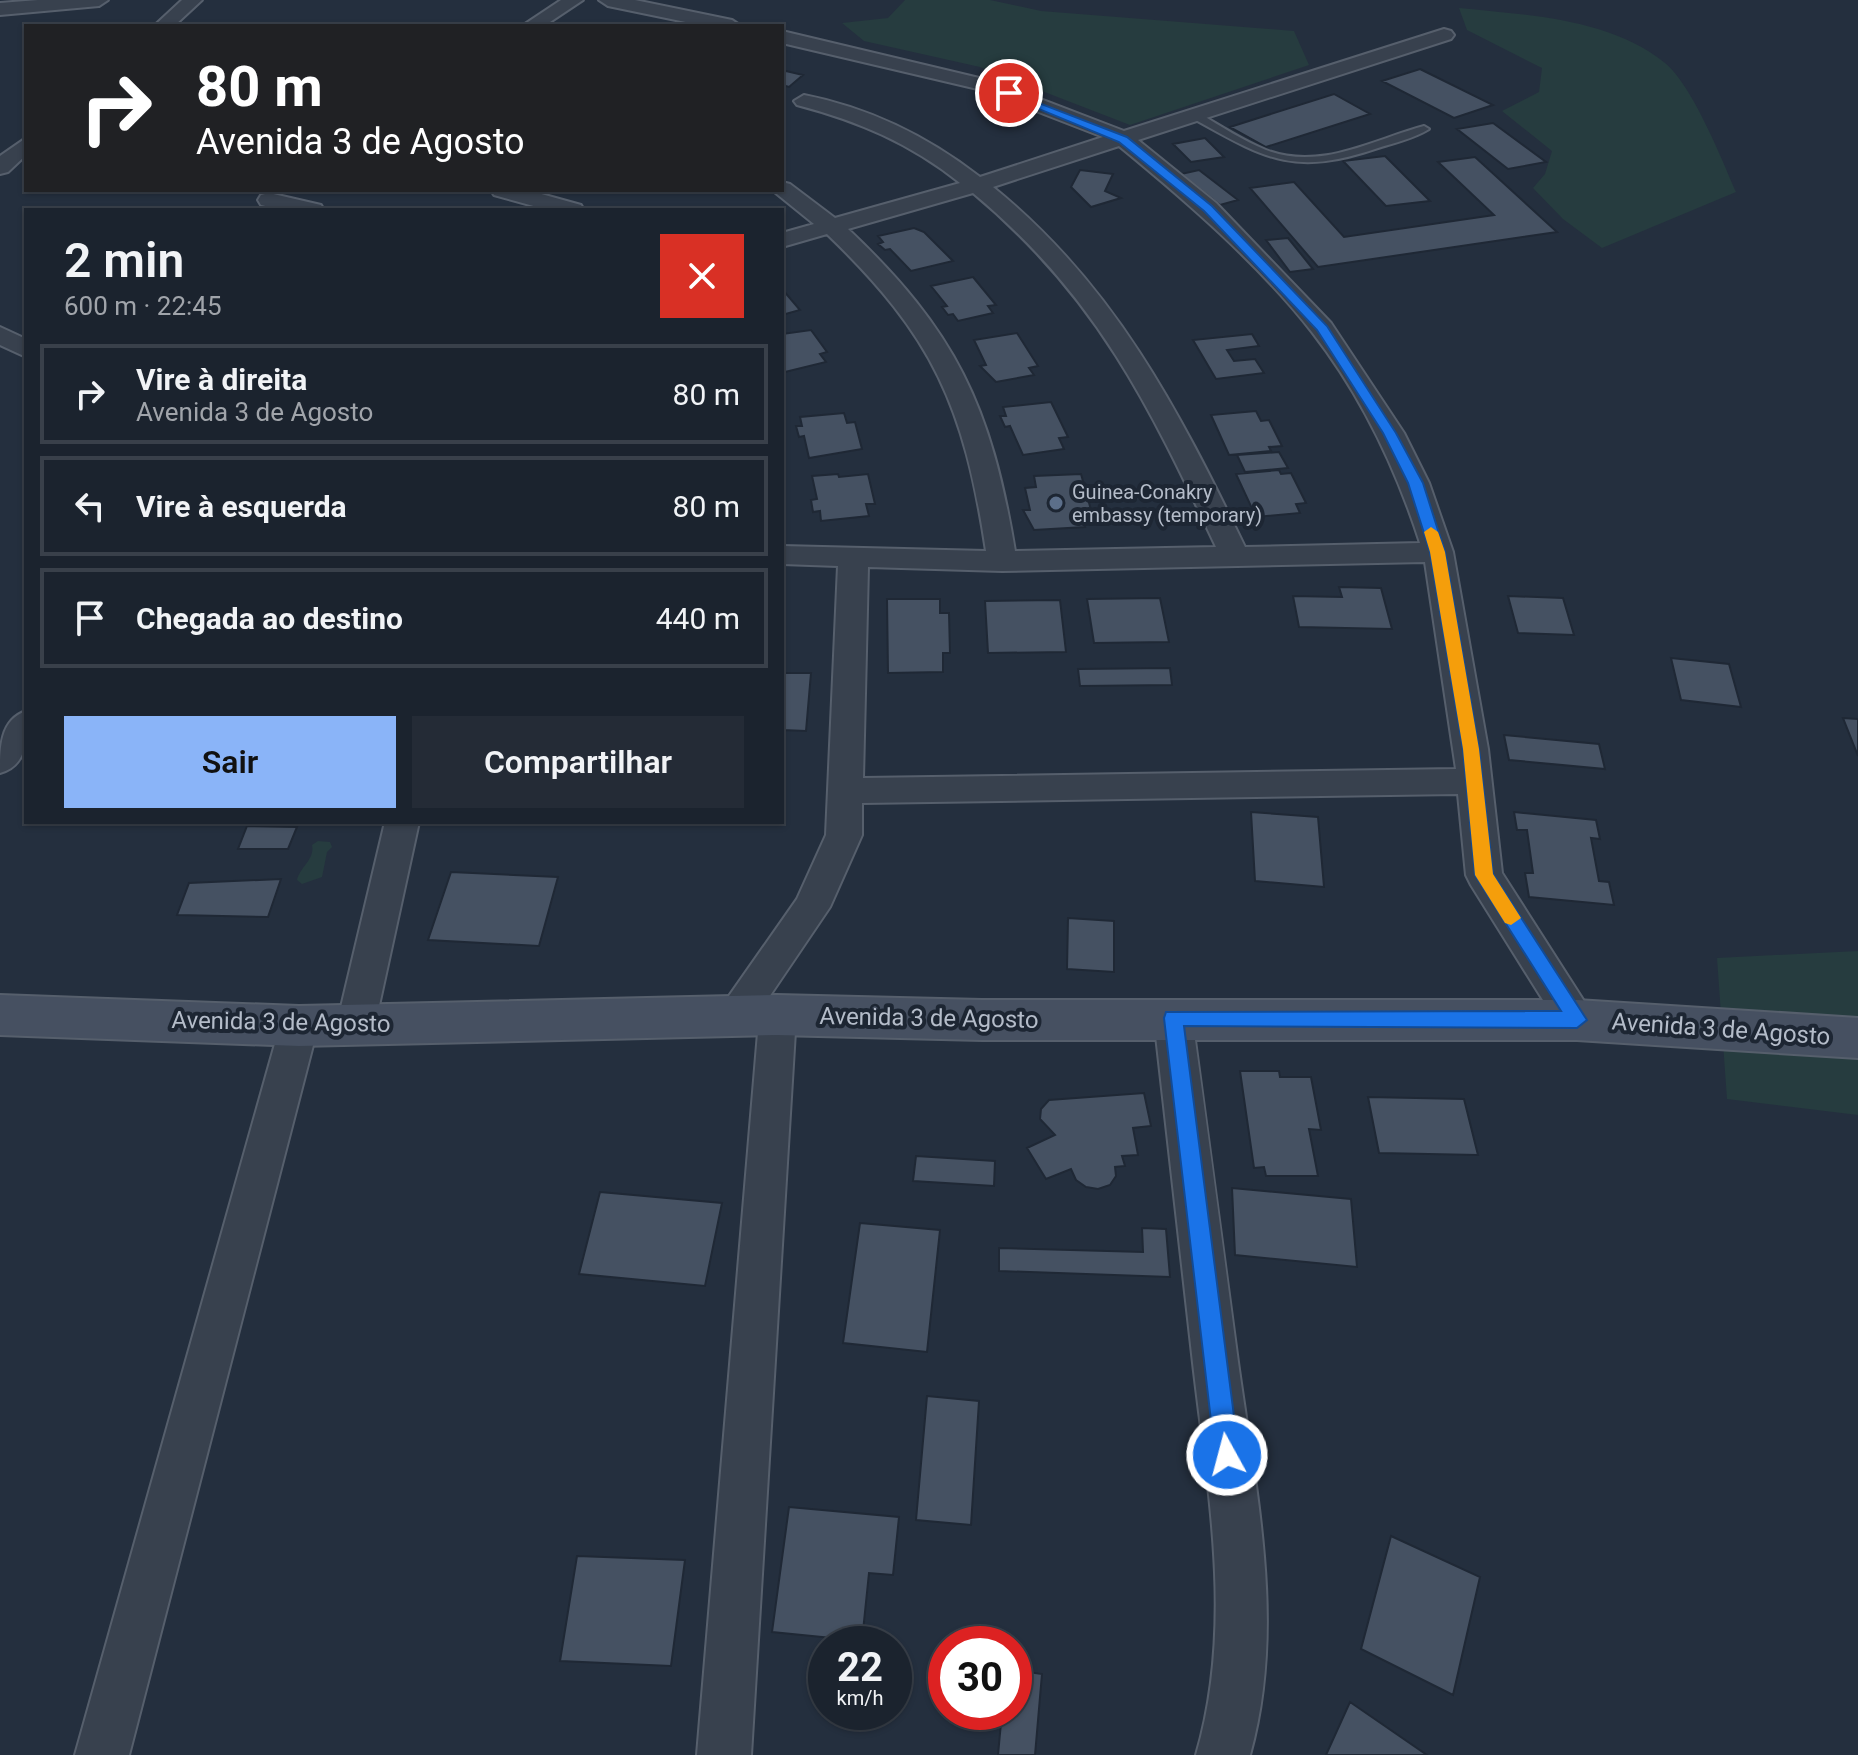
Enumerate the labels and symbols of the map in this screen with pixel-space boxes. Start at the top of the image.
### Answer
pin [975,59,1043,127]
place label: Guinea-Conakry embassy (temporary) [1072,480,1262,527]
marker: Guinea-Conakry embassy (temporary) [1047,494,1065,512]
street label: Avenida 3 de Agosto [819,1002,1039,1034]
street label: Avenida 3 de Agosto [171,1006,391,1038]
street label: Avenida 3 de Agosto [1611,1007,1831,1051]
position arrow [1185,1413,1269,1497]
speed limit sign: 30 [928,1626,1032,1730]

